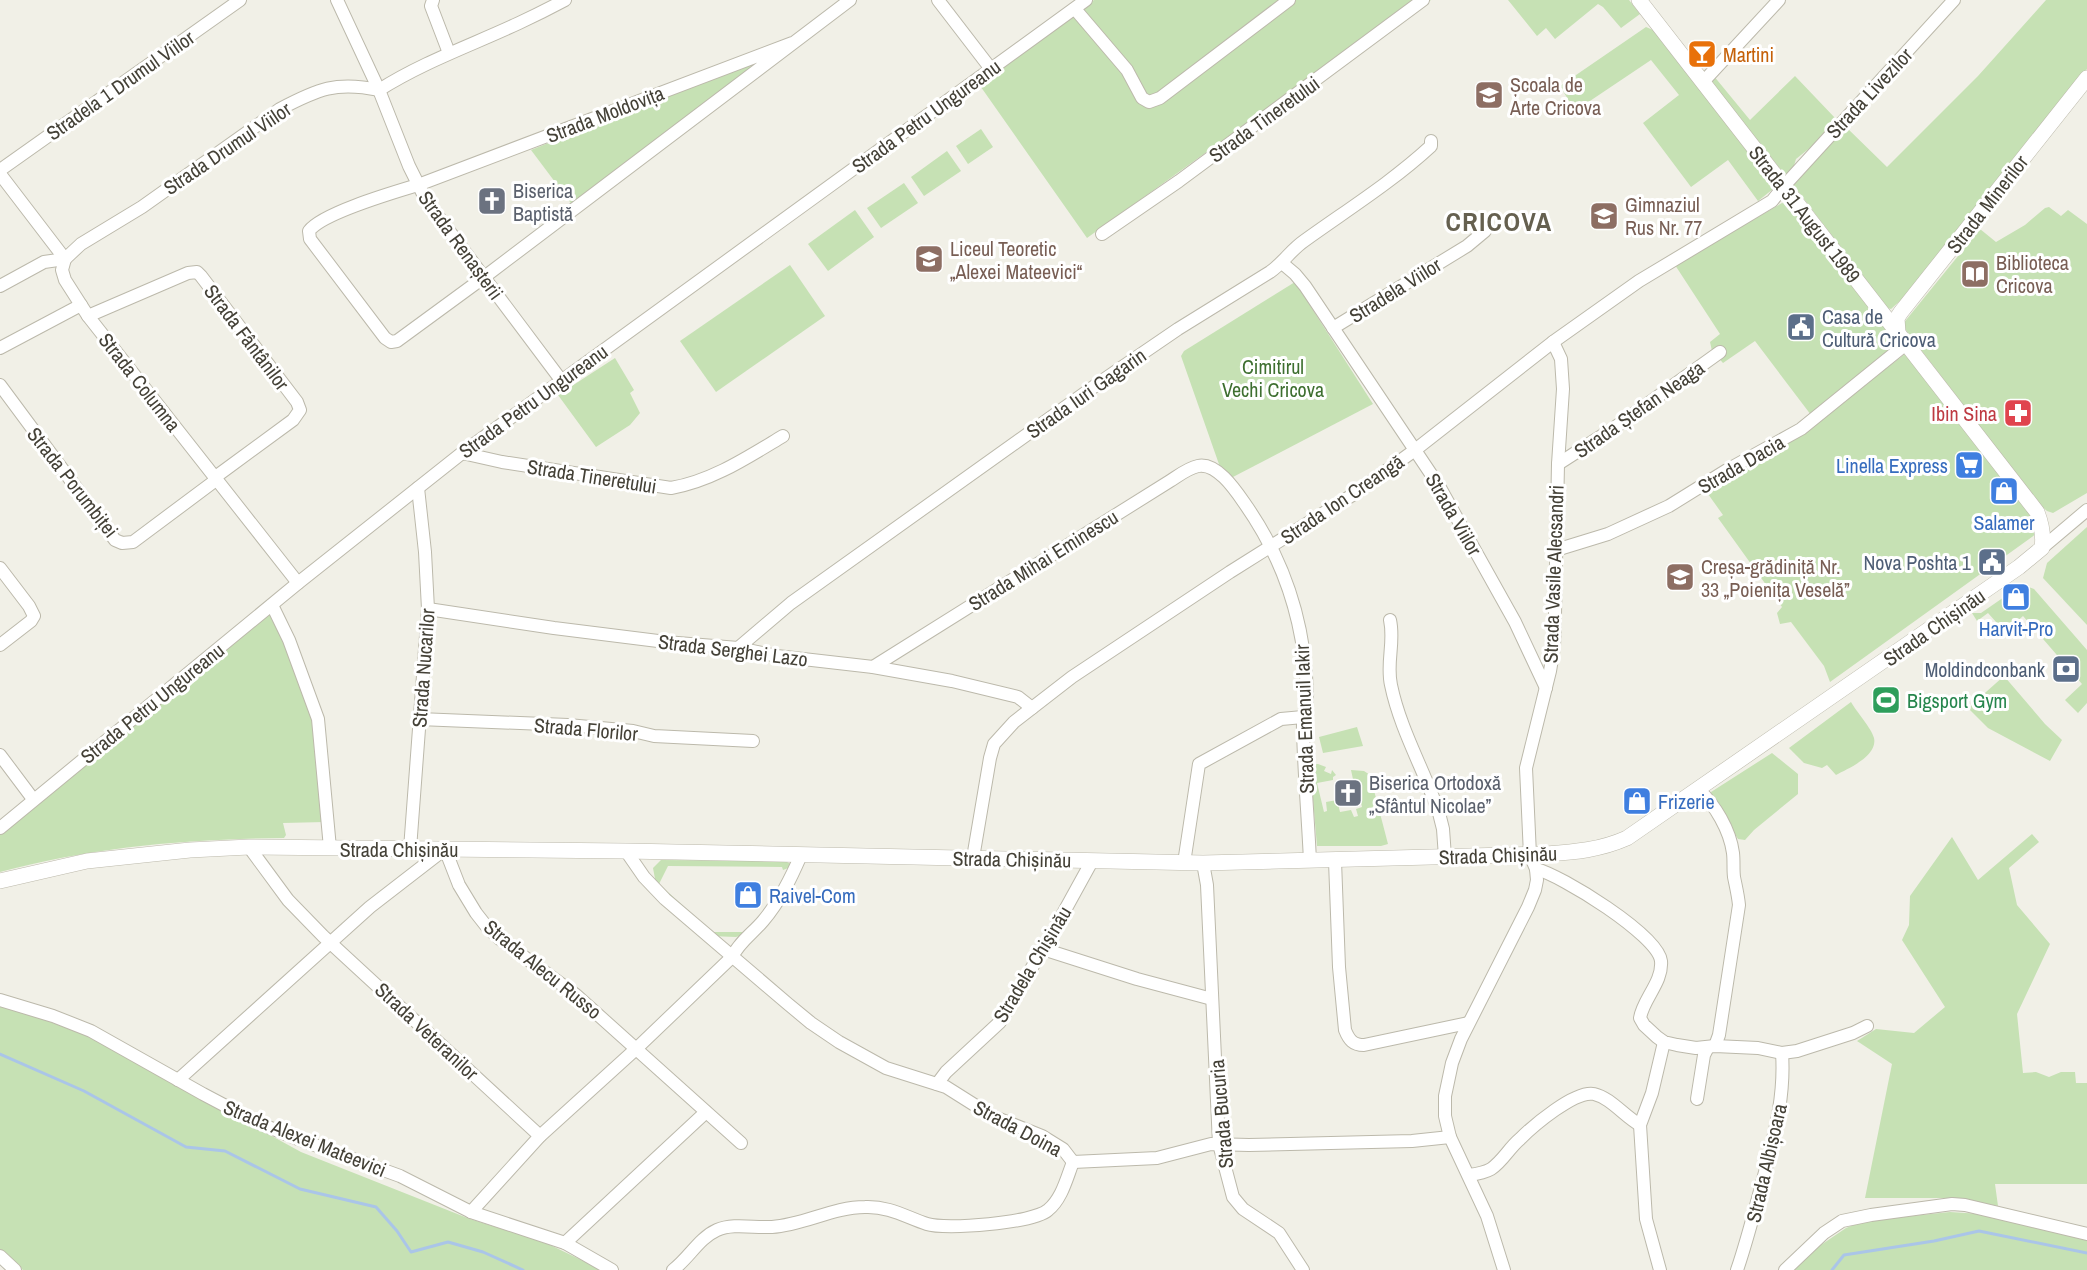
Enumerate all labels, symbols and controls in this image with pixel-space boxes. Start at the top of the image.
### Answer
street label: Stradela 1 Drumul Viilor [41,24,200,146]
bar icon: Martini [1686,38,1718,70]
place label: Martini [1723,41,1774,68]
street label: Strada Livezilor [1820,41,1918,144]
street label: Strada Petru Ungureanu [846,53,1006,179]
street label: Strada Tineretului [1203,70,1325,168]
place label: Școala de Arte Cricova [1509,71,1601,121]
street label: Strada Moldovița [542,79,668,149]
school or university icon: Școala de Arte Cricova [1473,79,1505,111]
street label: Strada Drumul Viilor [158,95,296,201]
street label: Strada 31 August 1989 [1743,140,1867,288]
street label: Strada Minerilor [1940,149,2034,259]
place label: Biserica Baptistă [513,177,573,227]
street label: Strada Renașterii [412,185,510,305]
church icon: Biserica Baptistă [476,185,508,217]
place label: Gimnaziul Rus Nr. 77 [1625,191,1702,241]
school or university icon: Gimnaziul Rus Nr. 77 [1588,200,1620,232]
district label: CRICOVA [1445,204,1553,239]
place label: Liceul Teoretic „Alexei Mateevici“ [950,235,1082,285]
school or university icon: Liceul Teoretic „Alexei Mateevici“ [913,243,945,275]
place label: Biblioteca Cricova [1996,249,2069,299]
street label: Stradela Viilor [1344,251,1447,329]
library icon: Biblioteca Cricova [1959,258,1991,290]
street label: Strada Fântânilor [198,279,296,396]
place label: Casa de Cultură Cricova [1822,303,1936,353]
public building icon: Casa de Cultură Cricova [1785,311,1817,343]
street label: Strada Columna [93,327,187,437]
street label: Strada Petru Ungureanu [453,338,613,464]
street label: Strada Iuri Gagarin [1021,342,1151,444]
park label: Cimitirul Vechi Cricova [1222,353,1324,403]
street label: Strada Ștefan Neaga [1569,354,1709,464]
pharmacy icon: Ibin Sina [2002,397,2034,429]
place label: Ibin Sina [1931,400,1997,427]
street label: Strada Porumbiței [21,421,125,543]
street label: Strada Dacia [1693,428,1789,500]
street label: Strada Ion Creangă [1275,448,1409,550]
supermarket icon: Linella Express [1953,449,1985,481]
street label: Strada Tineretului [525,452,659,500]
place label: Linella Express [1836,452,1948,479]
street label: Strada Viilor [1420,468,1489,561]
shop icon: Salamer [1988,475,2020,507]
street label: Strada Vasile Alecsandri [1536,484,1570,664]
street label: Strada Mihai Eminescu [963,503,1123,617]
place label: Salamer [1973,509,2035,536]
public building icon: Nova Poshta 1 [1976,546,2008,578]
place label: Nova Poshta 1 [1863,549,1971,576]
place label: Creșa-grădiniță Nr. 33 „Poienița Veselă” [1701,553,1850,603]
school or university icon: Creșa-grădiniță Nr. 33 „Poienița Veselă” [1664,561,1696,593]
shop icon: Harvit-Pro [2000,581,2032,613]
street label: Strada Chișinău [1878,582,1990,672]
street label: Strada Nucarilor [405,607,441,728]
place label: Harvit-Pro [1979,615,2053,642]
street label: Strada Serghei Lazo [657,627,809,673]
street label: Strada Petru Ungureanu [74,637,230,769]
street label: Strada Emanuil Iakir [1288,643,1320,794]
bank icon: Moldindconbank [2050,653,2082,685]
place label: Moldindconbank [1925,656,2046,683]
sports icon: Bigsport Gym [1870,684,1902,716]
place label: Bigsport Gym [1907,687,2007,714]
street label: Strada Florilor [533,711,639,747]
place label: Biserica Ortodoxă „Sfântul Nicolae” [1369,769,1501,819]
church icon: Biserica Ortodoxă „Sfântul Nicolae” [1332,777,1364,809]
shop icon: Frizerie [1621,785,1653,817]
place label: Frizerie [1658,788,1715,815]
street label: Strada Chișinău [340,836,458,863]
street label: Strada Chișinău [1438,839,1558,871]
street label: Strada Chișinău [953,844,1071,874]
shop icon: Raivel-Com [732,879,764,911]
place label: Raivel-Com [769,882,856,909]
street label: Stradela Chişinău [987,901,1077,1027]
street label: Strada Alecu Russo [479,913,607,1025]
street label: Strada Veteranilor [369,976,485,1086]
street label: Strada Bucuria [1203,1058,1239,1170]
street label: Strada Alexei Mateevici [220,1093,390,1183]
street label: Strada Doina [969,1093,1067,1163]
street label: Strada Albișoara [1739,1101,1793,1225]

